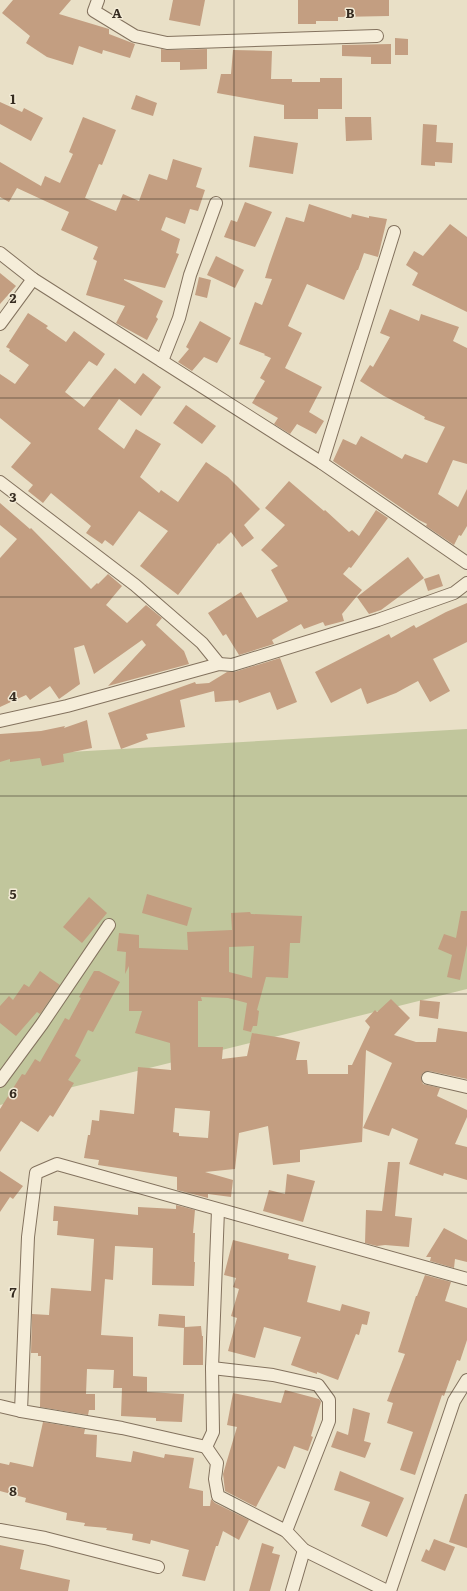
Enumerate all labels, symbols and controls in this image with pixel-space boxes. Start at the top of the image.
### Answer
text: A [112,3,122,22]
text: B [346,3,355,22]
text: 1 [10,89,16,108]
text: 2 [10,288,17,307]
text: 3 [9,487,17,506]
text: 4 [9,686,17,705]
text: 5 [9,884,17,903]
text: 6 [9,1083,17,1102]
text: 7 [9,1282,17,1301]
text: 8 [9,1481,17,1500]

